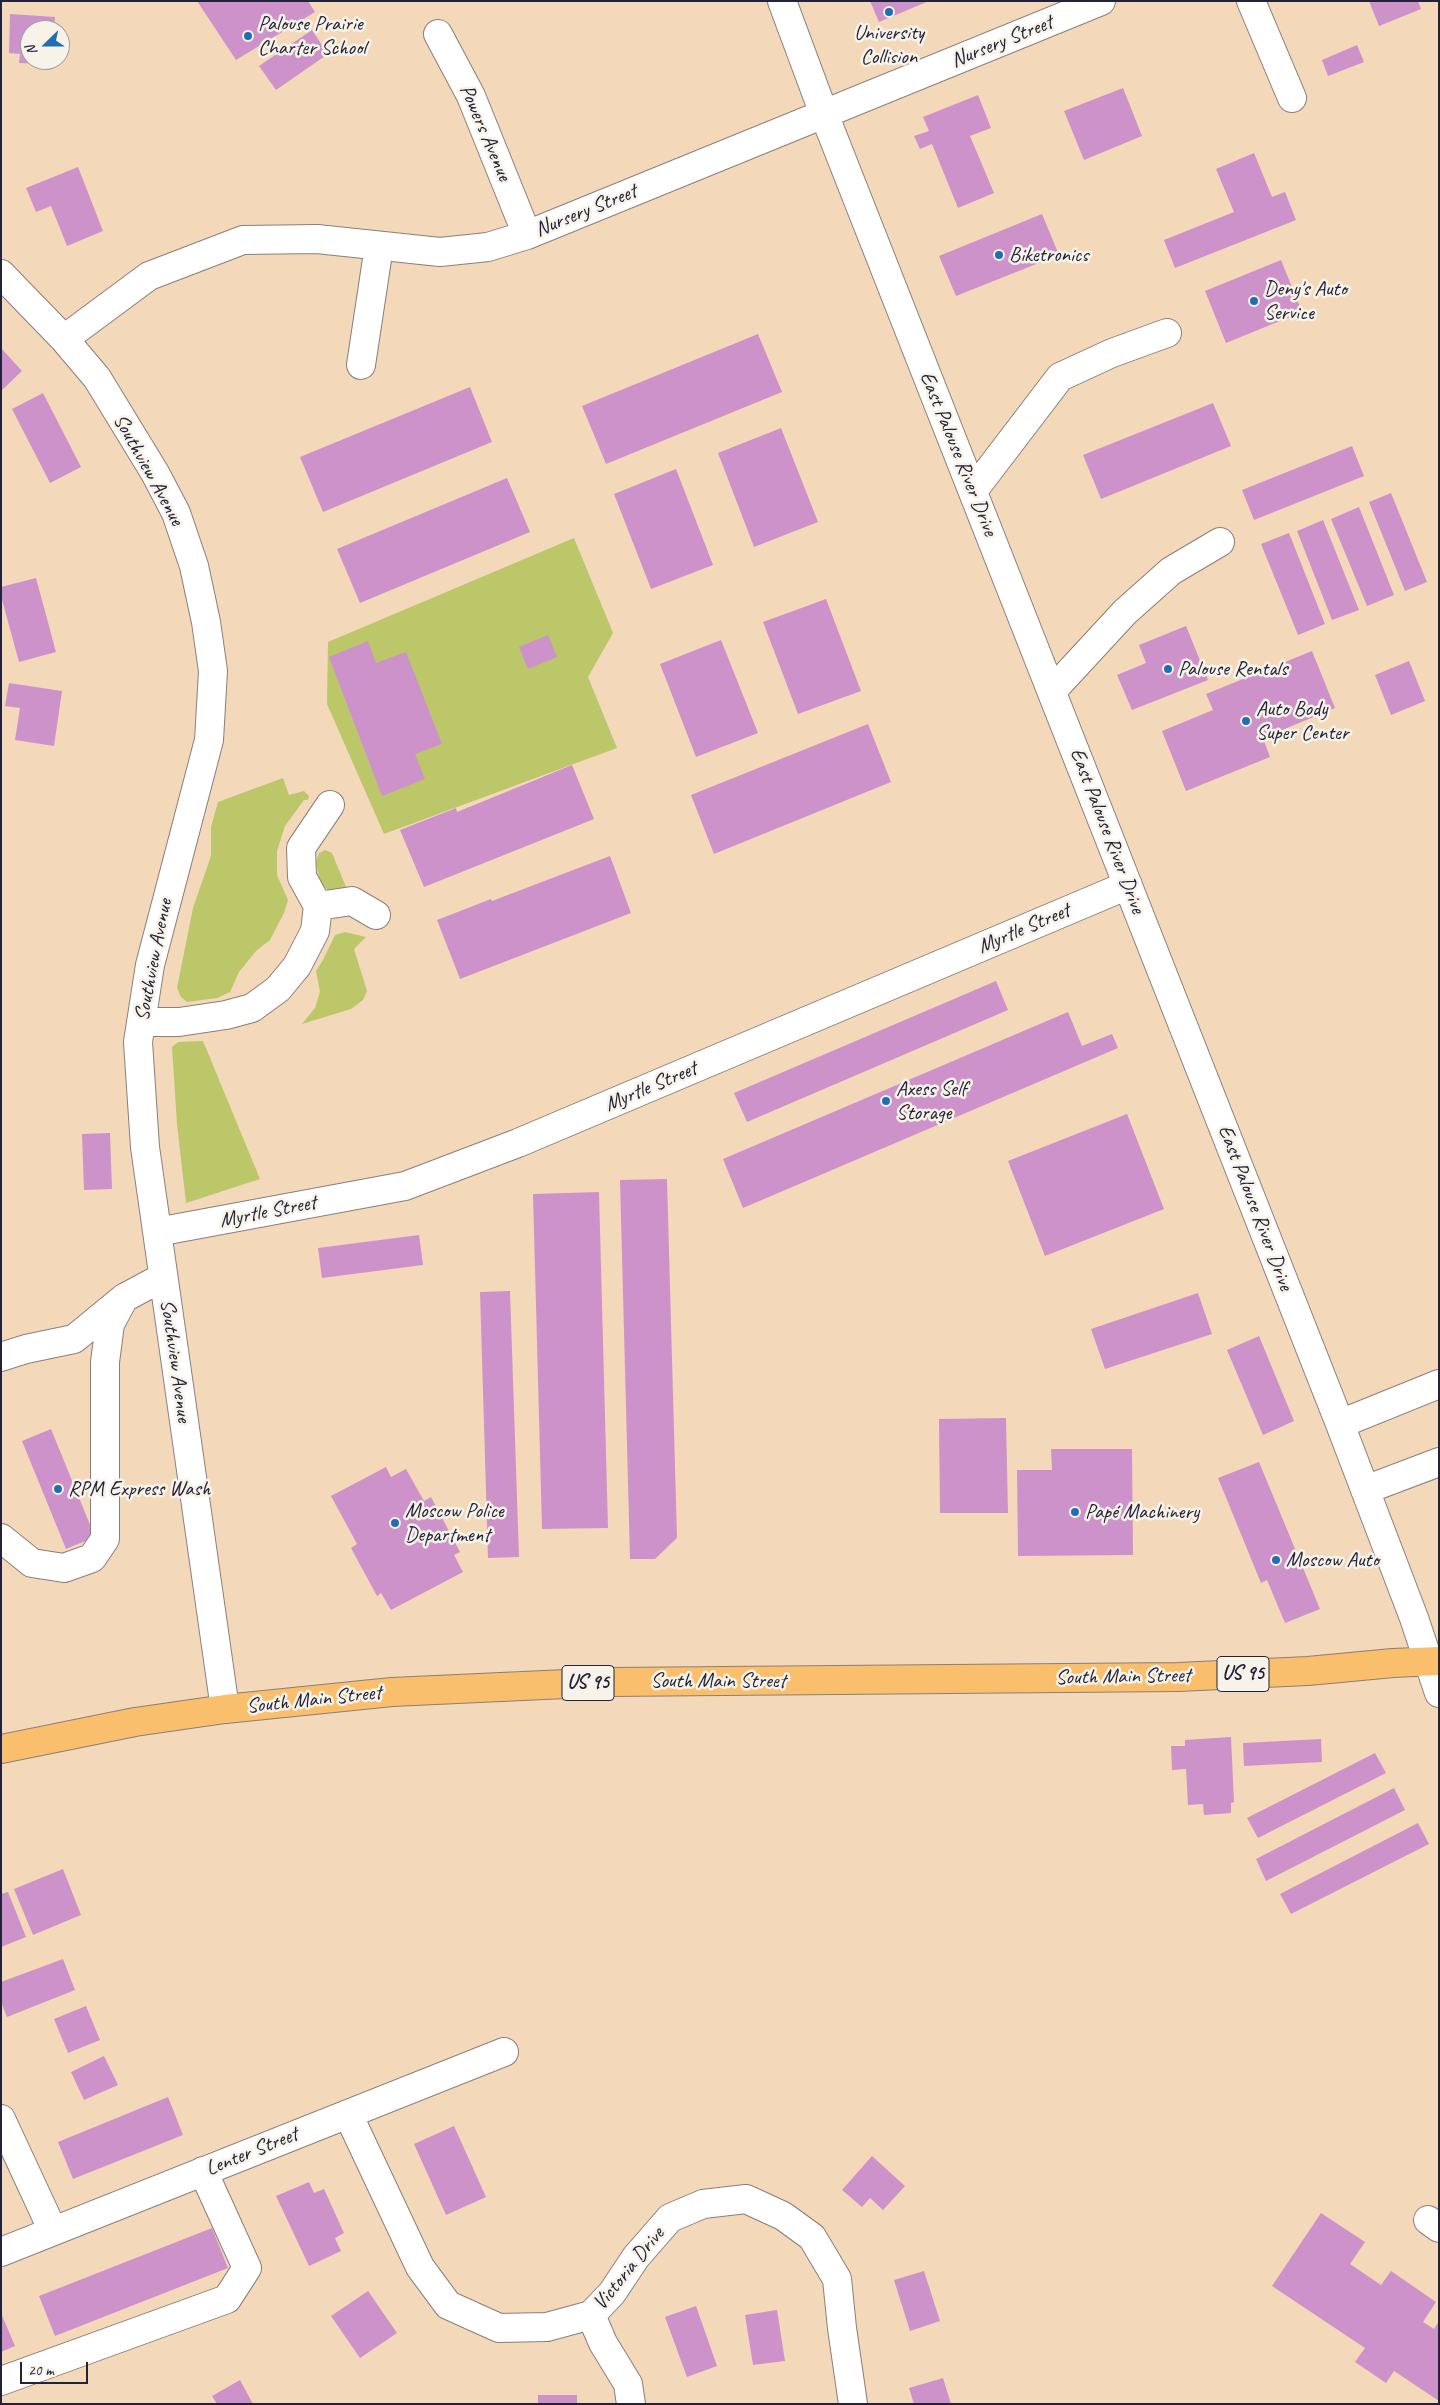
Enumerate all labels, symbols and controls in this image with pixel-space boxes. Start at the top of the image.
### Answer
marker: University Collision [883,6,895,18]
street label: Nursery Street [947,10,1057,74]
place label: Palouse Prairie Charter School [258,11,366,61]
north arrow [20,20,70,70]
place label: University Collision [854,20,924,70]
marker: Palouse Prairie Charter School [242,30,254,42]
text: N [22,43,41,58]
street label: Powers Avenue [453,81,517,185]
street label: Nursery Street [531,179,641,243]
place label: Biketronics [1009,242,1088,268]
marker: Biketronics [993,249,1005,261]
place label: Deny's Auto Service [1264,276,1347,326]
marker: Deny's Auto Service [1248,295,1260,307]
street label: East Palouse River Drive [914,368,1002,540]
street label: Southview Avenue [107,410,189,530]
place label: Palouse Rentals [1178,656,1287,682]
marker: Palouse Rentals [1162,663,1174,675]
place label: Auto Body Super Center [1256,696,1348,746]
marker: Auto Body Super Center [1240,715,1252,727]
street label: East Palouse River Drive [1064,745,1150,917]
street label: Southview Avenue [130,897,178,1023]
street label: Myrtle Street [974,898,1074,960]
street label: Myrtle Street [601,1056,701,1118]
place label: Axess Self Storage [896,1076,967,1126]
marker: Axess Self Storage [880,1095,892,1107]
street label: East Palouse River Drive [1212,1122,1298,1294]
street label: Myrtle Street [218,1190,318,1234]
street label: Southview Avenue [154,1298,196,1424]
place label: RPM Express Wash [68,1476,210,1502]
marker: RPM Express Wash [52,1483,64,1495]
place label: Moscow Police Department [405,1498,504,1548]
place label: Papé Machinery [1085,1499,1199,1525]
marker: Papé Machinery [1069,1506,1081,1518]
marker: Moscow Police Department [389,1517,401,1529]
place label: Moscow Auto [1286,1547,1379,1573]
marker: Moscow Auto [1270,1554,1282,1566]
road number: US 95 [1217,1656,1269,1692]
street label: South Main Street [1055,1663,1191,1691]
road number: US 95 [562,1666,614,1700]
street label: South Main Street [650,1668,786,1694]
street label: South Main Street [245,1680,383,1720]
street label: Lenter Street [202,2122,302,2182]
street label: Victoria Drive [588,2222,670,2316]
scale bar [22,2352,90,2384]
text: 20 m [28,2361,54,2380]

